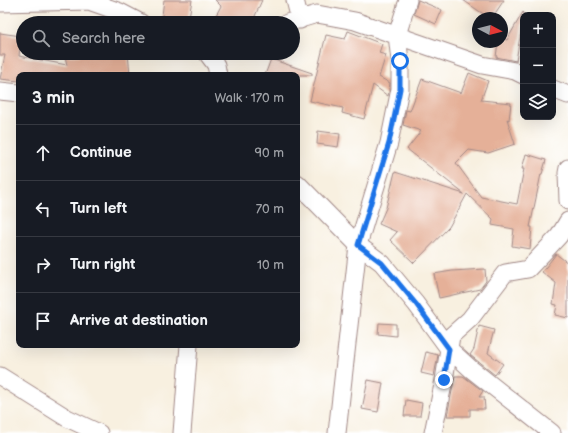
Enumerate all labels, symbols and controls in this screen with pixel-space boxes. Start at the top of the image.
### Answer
north arrow [472,12,508,48]
map controls [520,12,556,120]
button: + [520,12,556,48]
search box [16,16,300,60]
icon: search [30,27,52,49]
text: Search here [62,29,145,48]
button: − [520,48,556,84]
route start [391,52,409,70]
button: layers [520,84,556,120]
text: 3 min [32,88,75,108]
text: Walk · 170 m [214,90,284,106]
icon: ahead [32,142,54,164]
text: Continue [70,143,132,162]
text: 90 m [255,145,284,161]
icon: left [32,198,54,220]
text: Turn left [70,199,127,218]
text: 70 m [256,201,284,217]
icon: right [32,254,54,276]
text: Turn right [70,255,135,274]
text: 10 m [257,257,284,273]
icon: arrive [32,310,54,332]
text: Arrive at destination [70,311,208,330]
route end [435,371,453,389]

